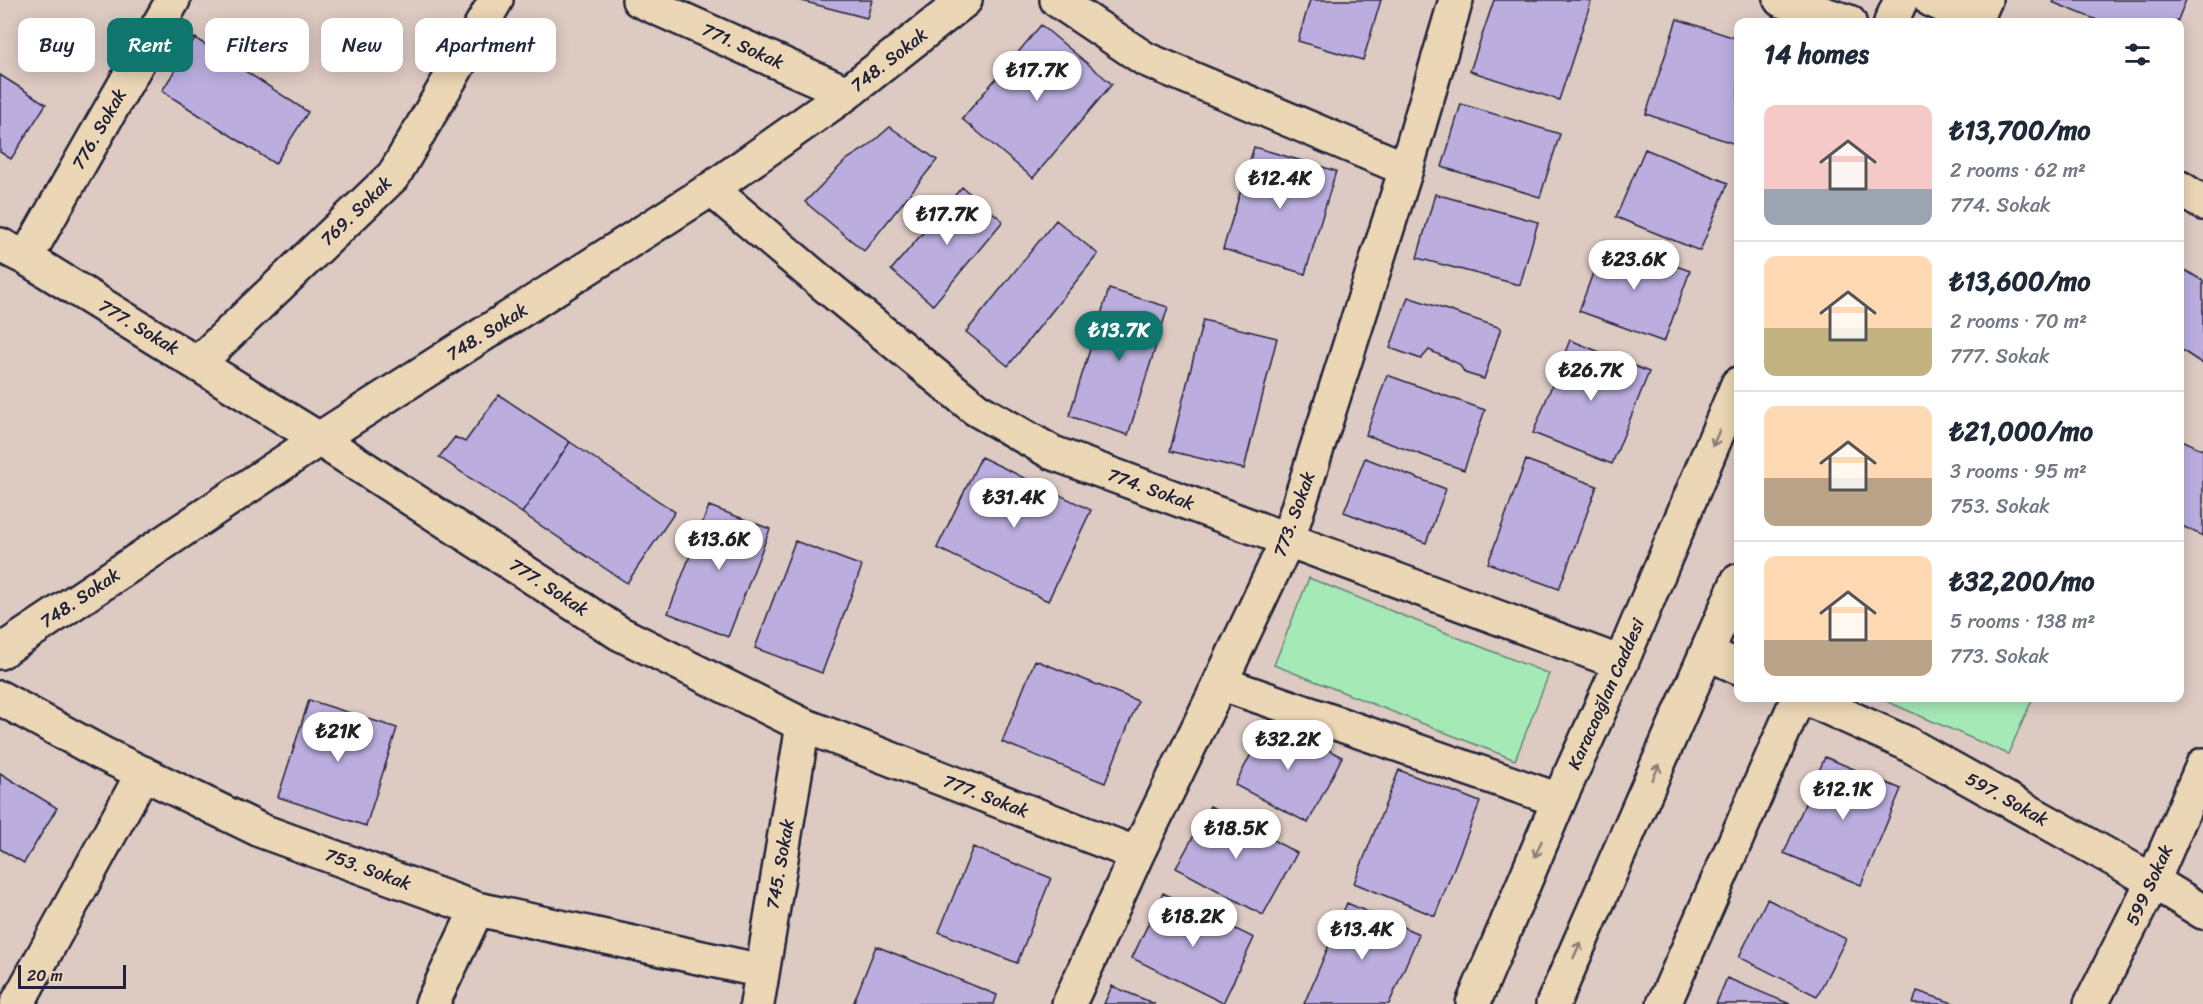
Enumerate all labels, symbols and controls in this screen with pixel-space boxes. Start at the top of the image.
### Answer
street label: 771. Sokak [697,14,790,78]
chip: Buy [18,18,95,72]
chip: Rent [107,18,193,72]
chip: Filters [205,18,309,72]
chip: New [321,18,403,72]
chip: Apartment [415,18,556,72]
street label: 748. Sokak [843,19,935,101]
text: 14 homes [1764,31,1869,77]
icon: filters [2121,38,2154,71]
pin: ₺17.7K [988,51,1086,102]
text: ₺17.7K [1007,53,1067,88]
street label: 776. Sokak [63,82,135,176]
text: ₺13,700/mo [1950,107,2091,153]
icon: home [1812,129,1884,201]
text: 2 rooms · 62 m² [1950,153,2086,188]
pin: ₺12.4K [1231,159,1329,210]
text: ₺12.4K [1249,161,1311,196]
street label: 769. Sokak [312,168,400,254]
text: 774. Sokak [1950,188,2051,223]
pin: ₺17.7K [898,195,996,246]
text: ₺17.7K [917,197,977,232]
pin: ₺23.6K [1585,240,1683,291]
text: ₺23.6K [1602,242,1666,277]
text: ₺13,600/mo [1950,258,2090,304]
icon: home [1812,280,1884,352]
street label: 777. Sokak [92,290,186,364]
street label: 748. Sokak [440,294,534,370]
text: 2 rooms · 70 m² [1950,304,2087,339]
pin: ₺13.7K [1070,311,1168,362]
text: ₺13.7K [1089,313,1149,348]
text: 777. Sokak [1950,339,2050,374]
pin: ₺26.7K [1542,351,1640,402]
text: ₺26.7K [1559,353,1623,388]
text: ₺21,000/mo [1950,408,2093,454]
one-way arrow [1710,429,1721,447]
icon: home [1812,430,1884,502]
text: 3 rooms · 95 m² [1950,454,2087,489]
street label: 774. Sokak [1103,458,1199,520]
street label: 773. Sokak [1264,466,1324,561]
pin: ₺31.4K [965,478,1063,529]
text: ₺31.4K [983,480,1045,515]
text: 753. Sokak [1950,489,2050,524]
pin: ₺13.6K [670,520,768,571]
text: ₺13.6K [689,522,749,557]
street label: 777. Sokak [503,549,596,625]
text: ₺32,200/mo [1950,558,2095,604]
street label: 748. Sokak [33,559,127,637]
icon: home [1812,580,1884,652]
text: 5 rooms · 138 m² [1950,604,2095,639]
street label: Karacaoğlan Caddesi [1558,612,1654,775]
text: 773. Sokak [1950,639,2049,674]
pin: ₺21K [302,712,374,763]
text: ₺21K [316,714,360,749]
pin: ₺32.2K [1239,720,1337,771]
text: ₺32.2K [1256,722,1320,757]
street label: 597. Sokak [1959,763,2055,835]
one-way arrow [1650,764,1662,782]
street label: 777. Sokak [938,765,1034,827]
pin: ₺12.1K [1794,770,1892,821]
text: ₺12.1K [1814,772,1872,807]
pin: ₺18.5K [1187,809,1285,860]
text: ₺18.5K [1205,811,1267,846]
street label: 745. Sokak [756,816,804,912]
street label: 753. Sokak [320,839,416,900]
one-way arrow [1532,839,1543,857]
street label: 599 Sokak [2116,839,2182,931]
pin: ₺18.2K [1144,897,1242,948]
text: ₺18.2K [1162,899,1224,934]
pin: ₺13.4K [1313,910,1411,961]
text: ₺13.4K [1331,912,1393,947]
one-way arrow [1572,942,1583,960]
text: 20 m [27,961,63,990]
scale bar [18,962,126,990]

